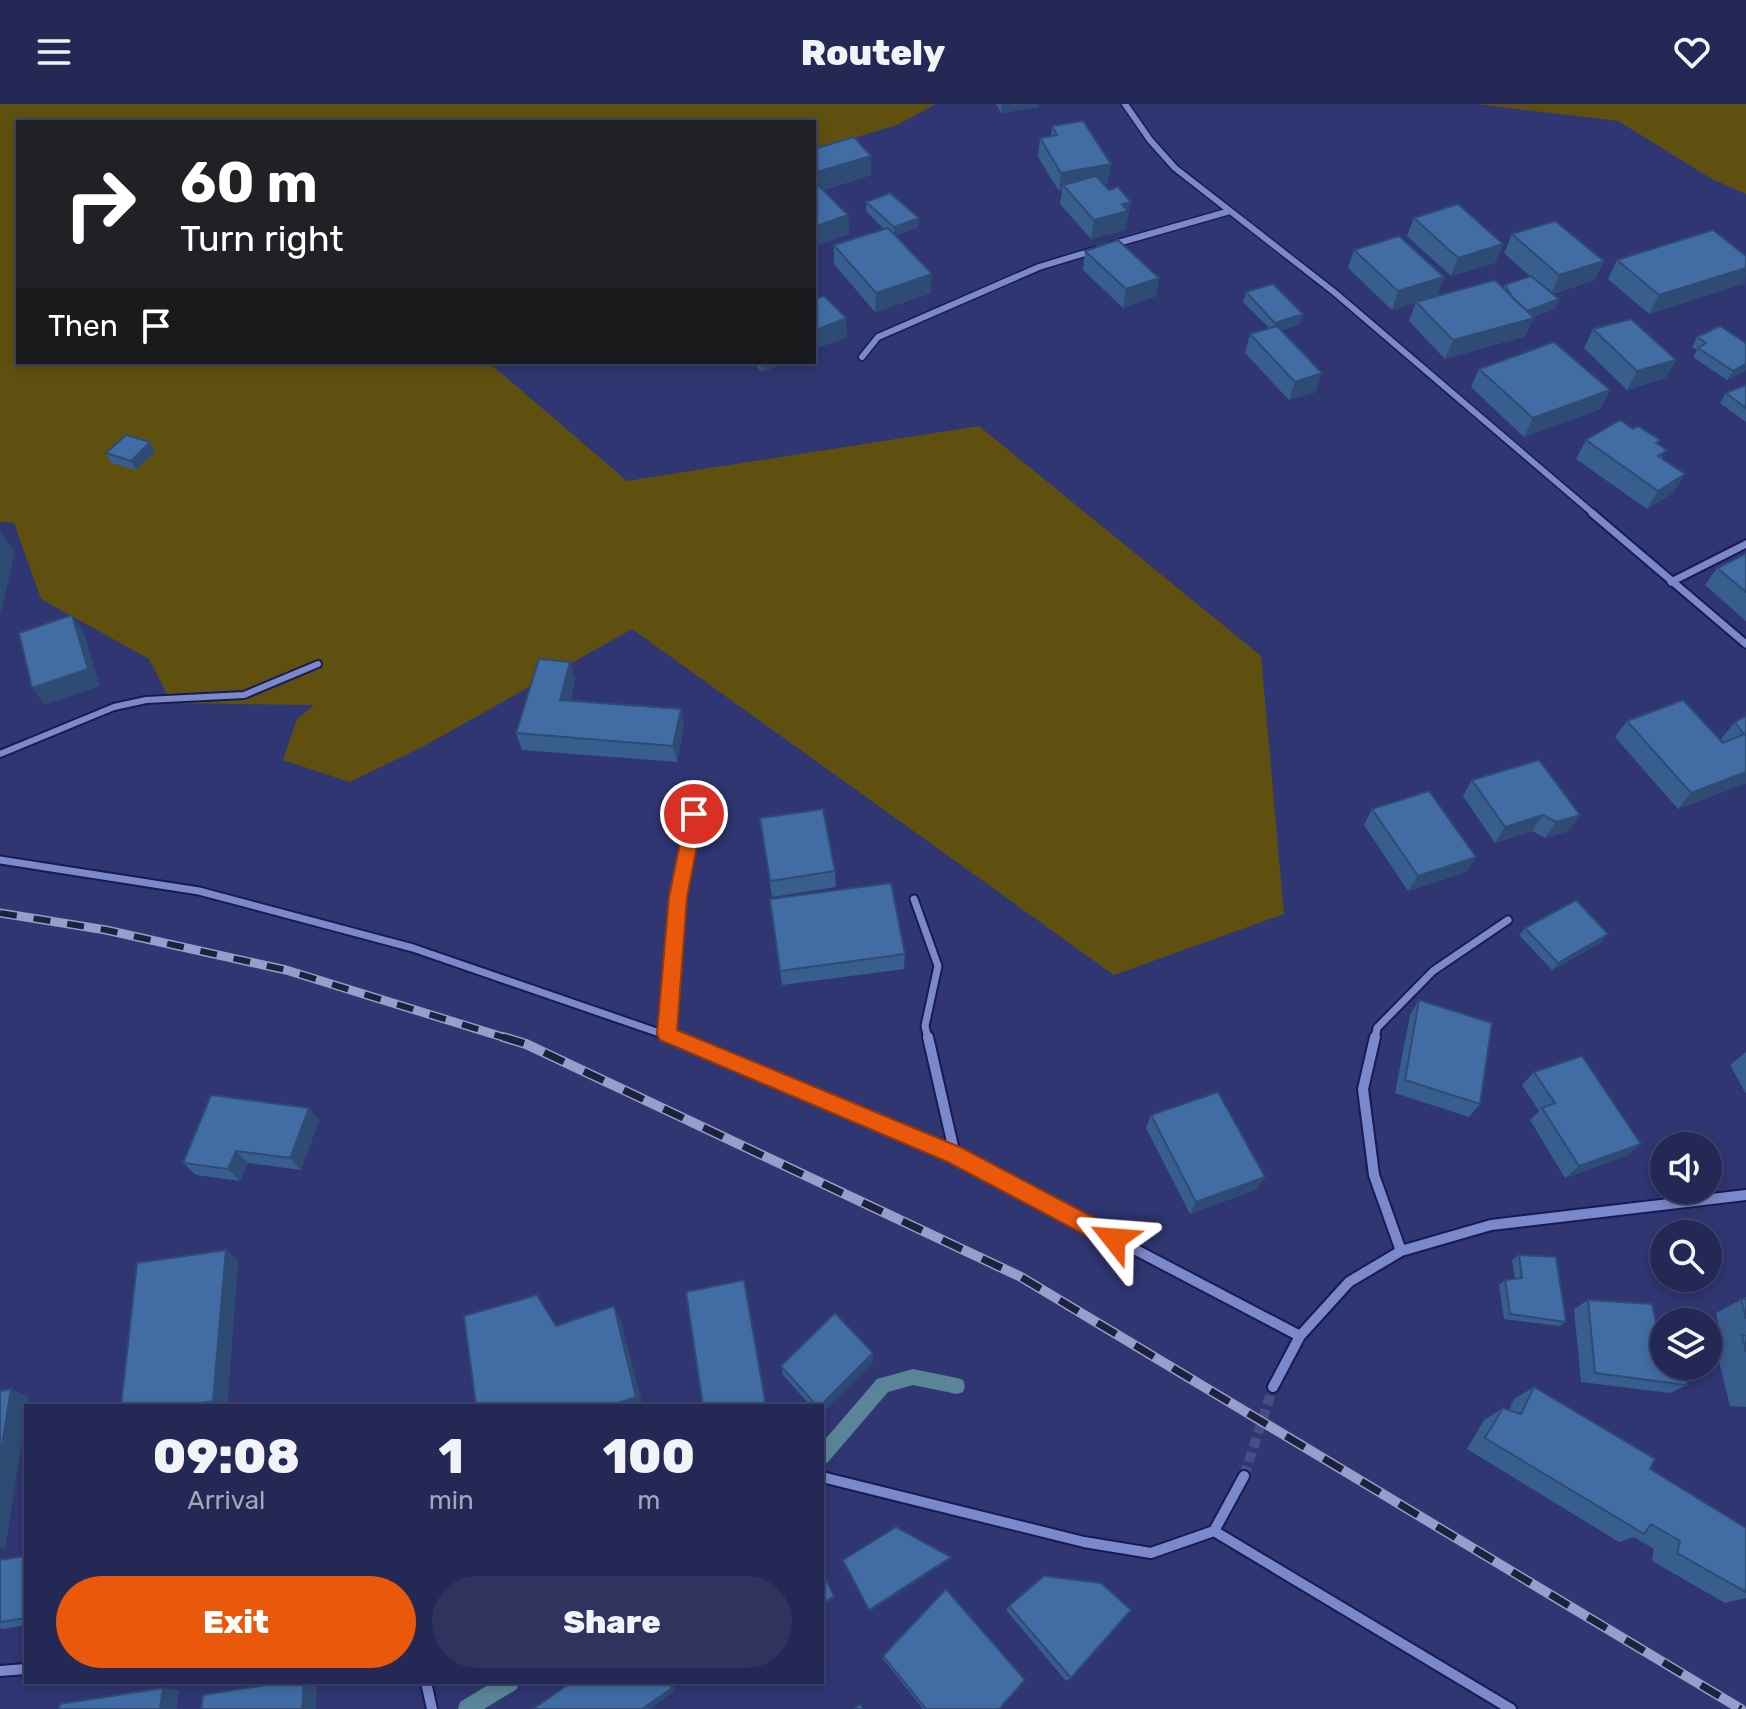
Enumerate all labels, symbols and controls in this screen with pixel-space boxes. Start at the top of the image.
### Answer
icon: menu [32,30,76,74]
icon: heart [1670,30,1714,74]
text: Routely [801,31,945,74]
text: 60 m [180,150,318,216]
icon: right [48,152,152,256]
text: Turn right [180,217,344,260]
icon: arrive [134,304,178,348]
text: Then [48,308,118,344]
pin [660,780,728,848]
icon: arrive [672,792,716,836]
map controls [1650,1132,1722,1380]
button: sound [1650,1132,1722,1204]
position arrow [1072,1197,1156,1281]
button: search [1650,1220,1722,1292]
button: layers [1650,1308,1722,1380]
text: 09:08 [153,1428,300,1485]
text: 1 [439,1428,464,1485]
text: 100 [603,1428,695,1485]
text: Arrival [187,1485,265,1516]
text: min [429,1485,474,1516]
text: m [637,1485,660,1516]
button: Exit [56,1576,416,1668]
button: Share [432,1576,792,1668]

